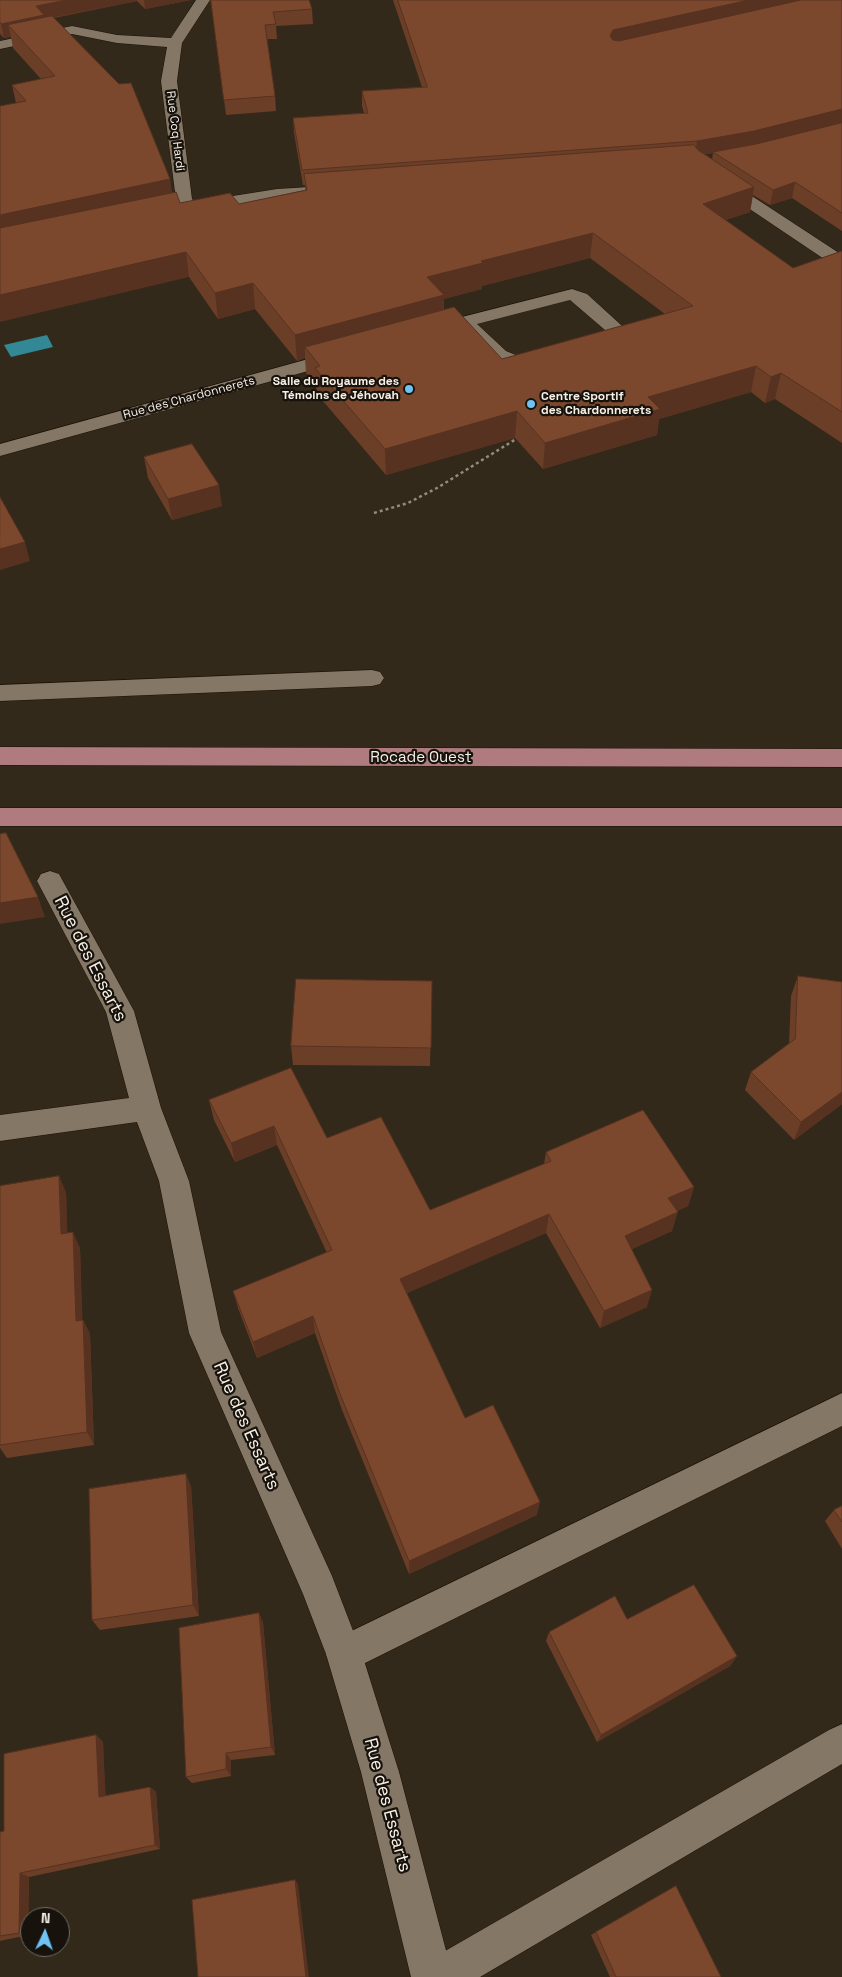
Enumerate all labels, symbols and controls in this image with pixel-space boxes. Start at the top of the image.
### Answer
street label: Rue Coq Hardi [163,90,187,172]
street label: Rue des Chardonnerets [122,373,256,423]
place label: Salle du Royaume des Témoins de Jéhovah [273,375,399,403]
marker: Salle du Royaume des Témoins de Jéhovah [403,383,415,395]
place label: Centre Sportif des Chardonnerets [541,390,651,418]
marker: Centre Sportif des Chardonnerets [525,398,537,410]
street label: Rocade Ouest [370,749,472,767]
street label: Rue des Essarts [49,893,131,1025]
street label: Rue des Essarts [208,1359,284,1493]
street label: Rue des Essarts [359,1736,415,1874]
north arrow [20,1907,70,1957]
text: N [41,1909,51,1927]

